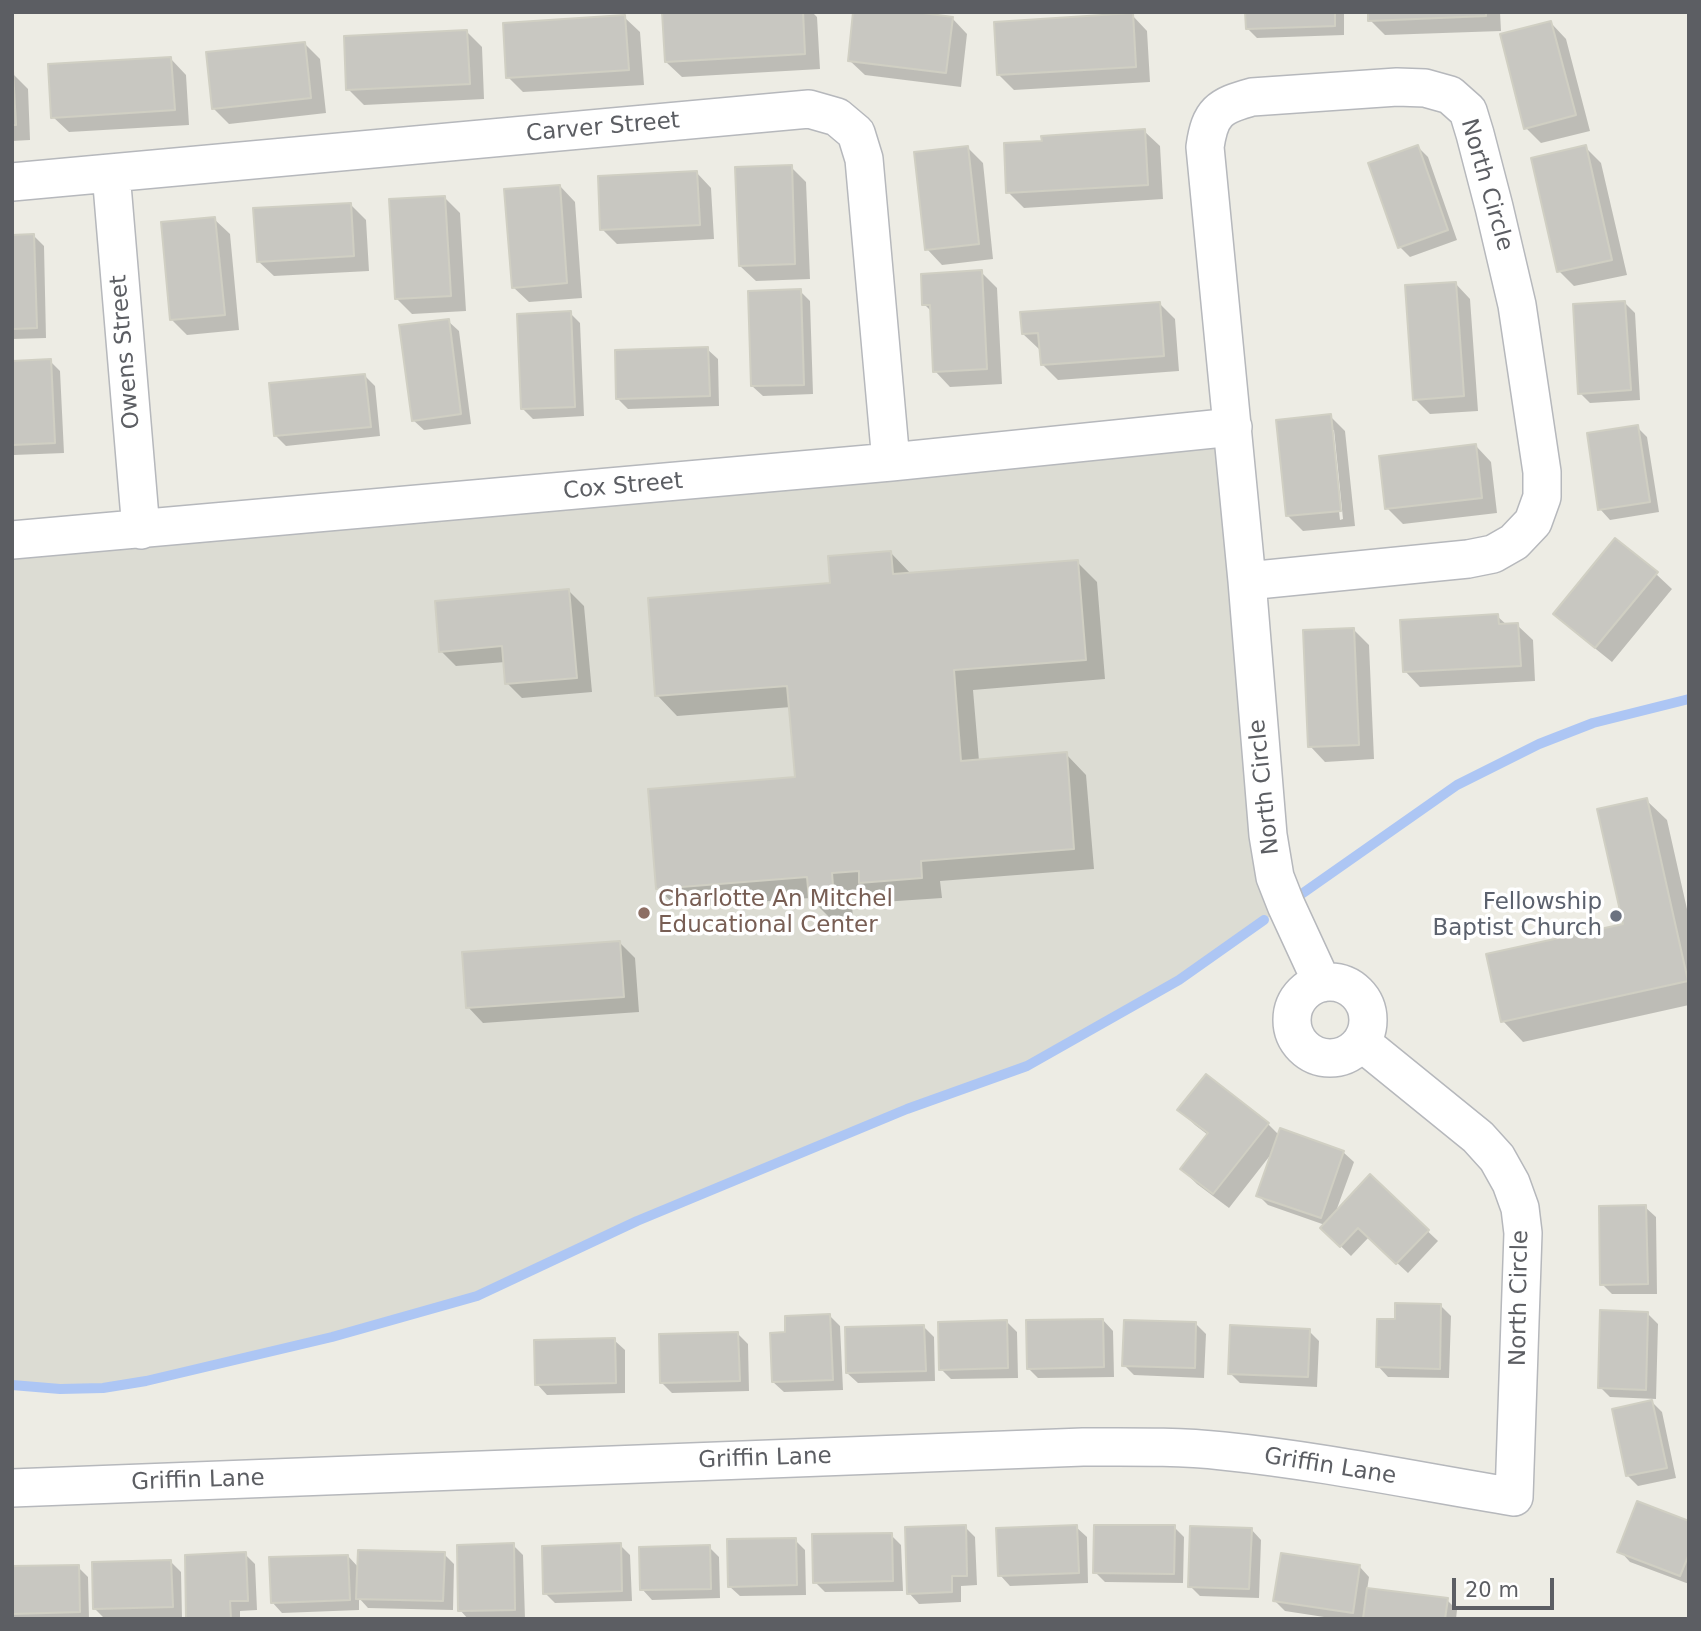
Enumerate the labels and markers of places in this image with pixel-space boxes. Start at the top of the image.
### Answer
place label: Charlotte An Mitchel Educational Center [658,886,893,940]
place label: Fellowship Baptist Church [1432,889,1602,943]
marker: Charlotte An Mitchel Educational Center [636,905,652,921]
marker: Fellowship Baptist Church [1608,908,1624,924]

